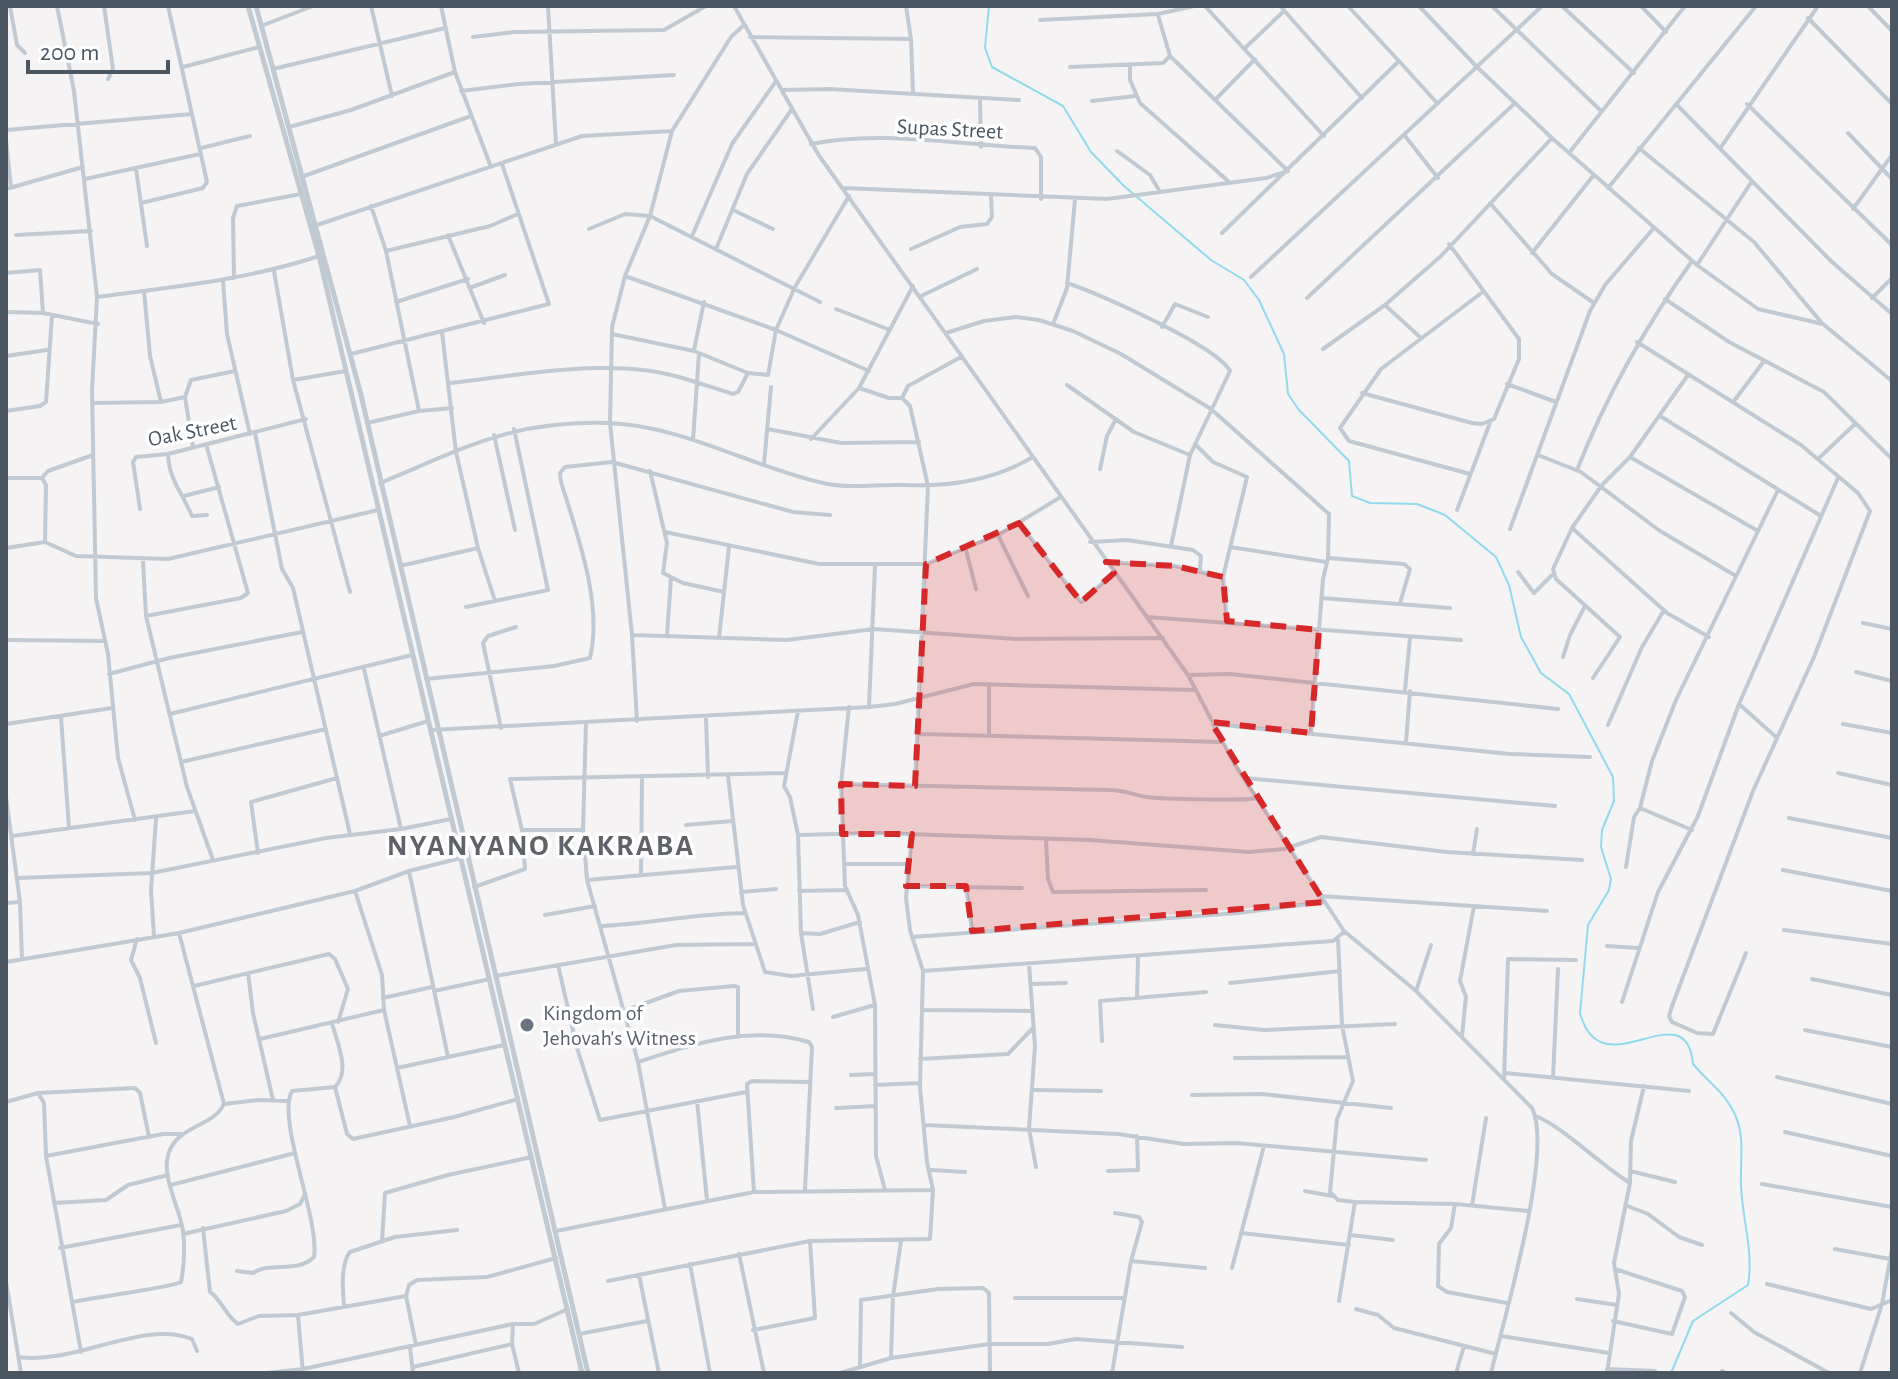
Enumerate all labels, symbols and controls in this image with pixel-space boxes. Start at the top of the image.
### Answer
scale bar [28,24,168,74]
text: 200 m [40,41,99,65]
street label: Supas Street [896,115,1004,143]
street label: Oak Street [146,412,238,450]
district label: NYANYANO KAKRABA [387,831,695,861]
place label: Kingdom of Jehovah's Witness [543,1002,696,1049]
marker: Kingdom of Jehovah's Witness [518,1016,536,1034]

